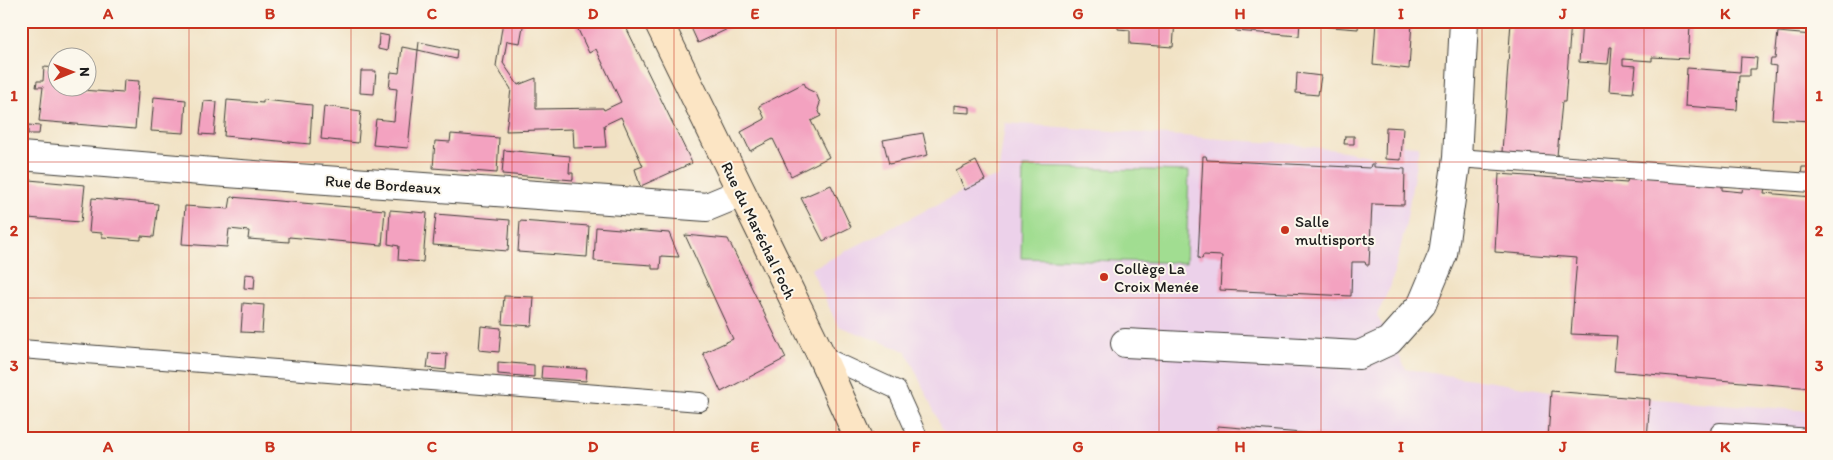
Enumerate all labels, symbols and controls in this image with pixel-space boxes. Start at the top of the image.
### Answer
text: A [102,4,114,23]
text: B [265,4,276,23]
text: C [427,4,438,23]
text: D [588,4,599,23]
text: E [751,4,760,23]
text: F [912,4,921,23]
text: G [1072,4,1084,23]
text: H [1234,4,1246,23]
text: I [1398,4,1404,23]
text: J [1558,4,1567,23]
text: K [1720,4,1731,23]
north arrow [48,48,98,98]
text: N [76,67,93,77]
text: 1 [10,86,18,105]
text: 1 [1815,86,1823,105]
street label: Rue du Maréchal Foch [717,159,800,302]
street label: Rue de Bordeaux [325,171,441,198]
place label: Salle multisports [1295,212,1375,249]
text: 2 [10,221,19,240]
text: 2 [1815,221,1824,240]
marker: Salle multisports [1279,224,1291,236]
place label: Collège La Croix Menée [1114,259,1199,296]
marker: Collège La Croix Menée [1098,271,1110,283]
text: 3 [10,356,19,375]
text: 3 [1815,356,1824,375]
text: A [102,437,114,456]
text: B [265,437,276,456]
text: C [427,437,438,456]
text: D [588,437,599,456]
text: E [751,437,760,456]
text: F [912,437,921,456]
text: G [1072,437,1084,456]
text: H [1234,437,1246,456]
text: I [1398,437,1404,456]
text: J [1558,437,1567,456]
text: K [1720,437,1731,456]

